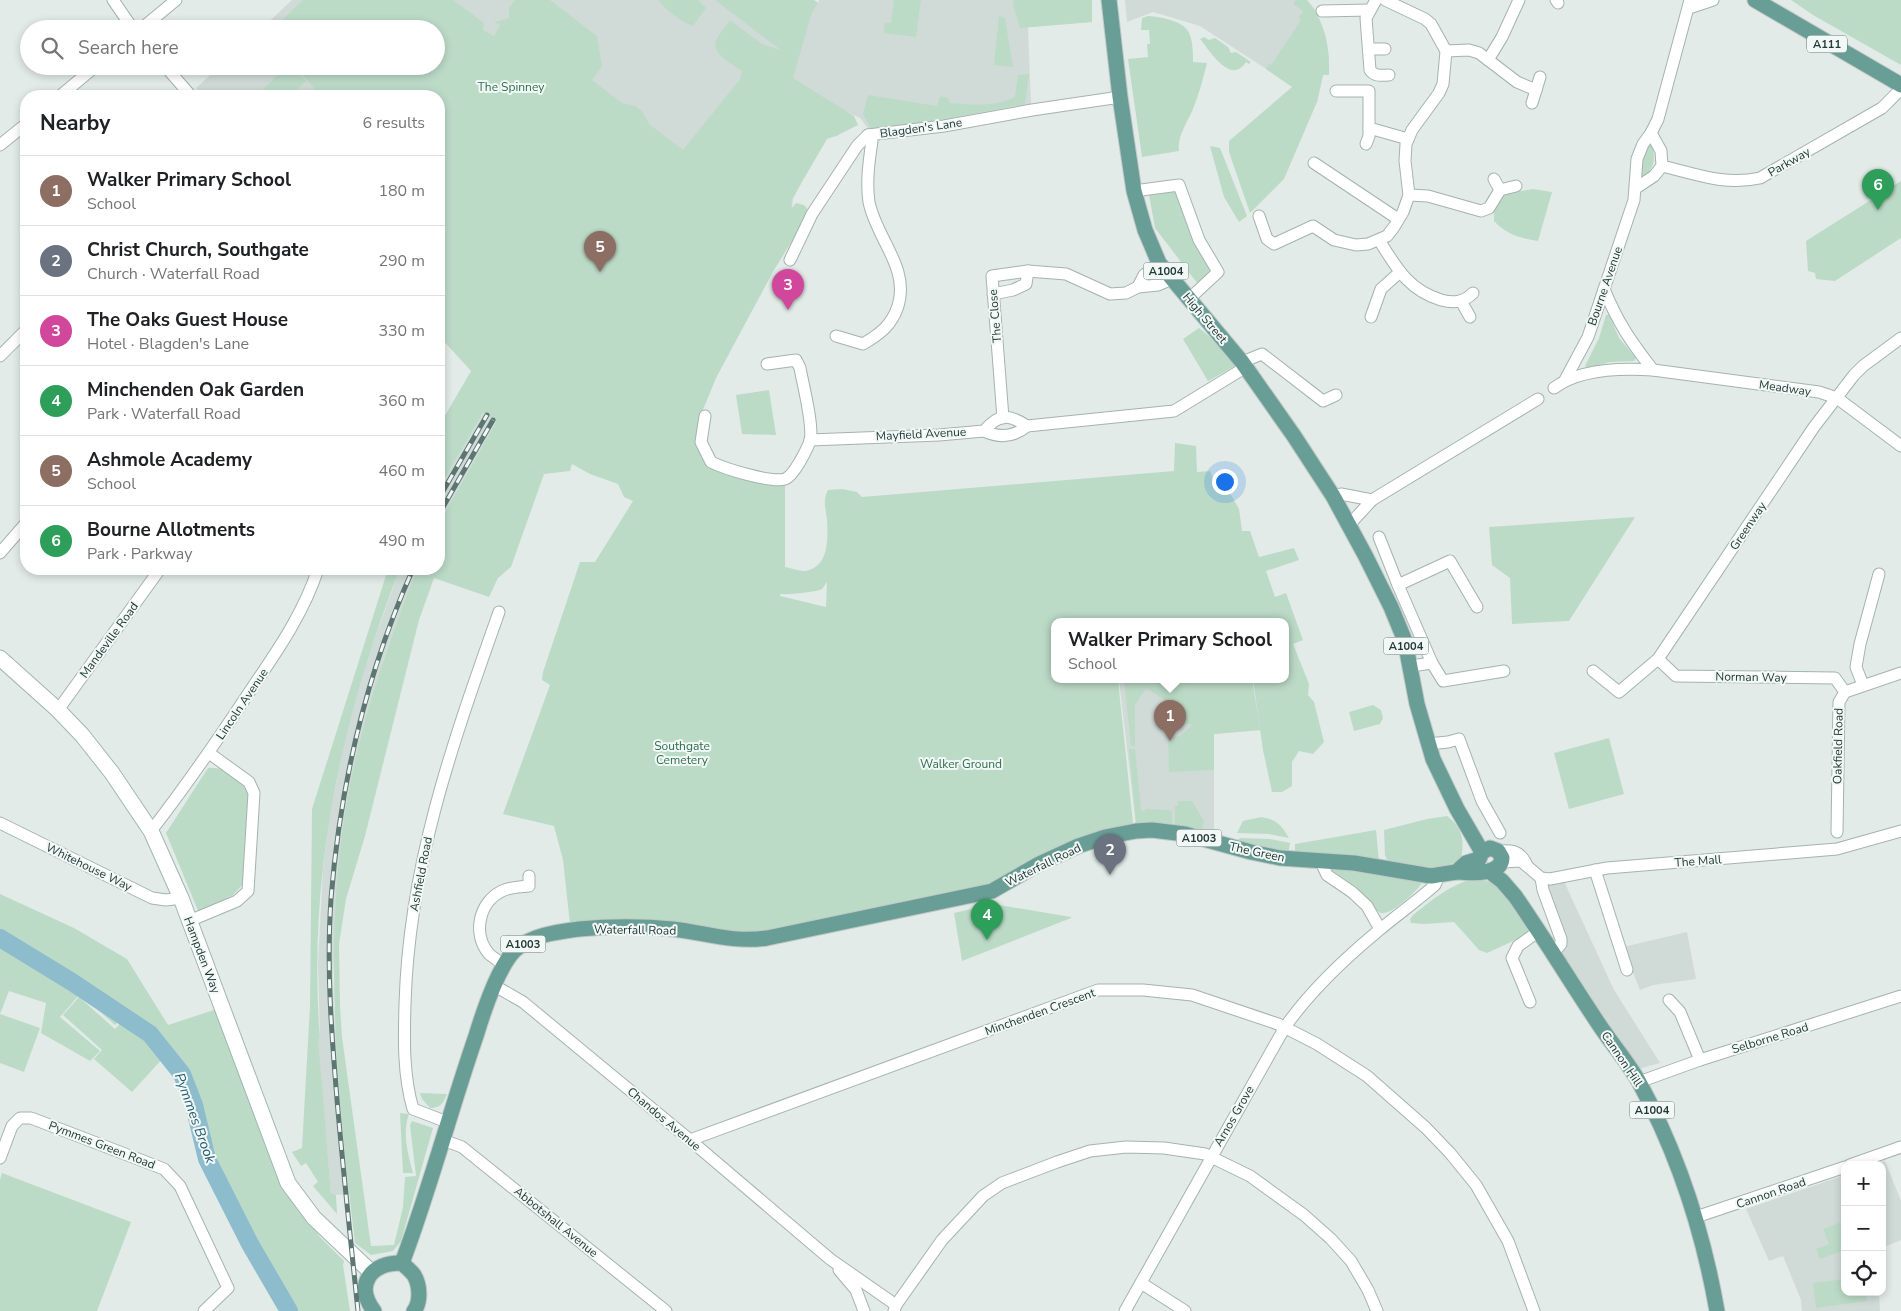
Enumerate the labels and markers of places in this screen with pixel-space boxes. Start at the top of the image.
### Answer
pin: 6 [1862,169,1894,210]
pin: 5 [584,231,616,272]
pin: 3 [772,269,804,310]
pin: 1 [1154,700,1186,741]
pin: 2 [1094,834,1126,875]
pin: 4 [971,899,1003,940]

